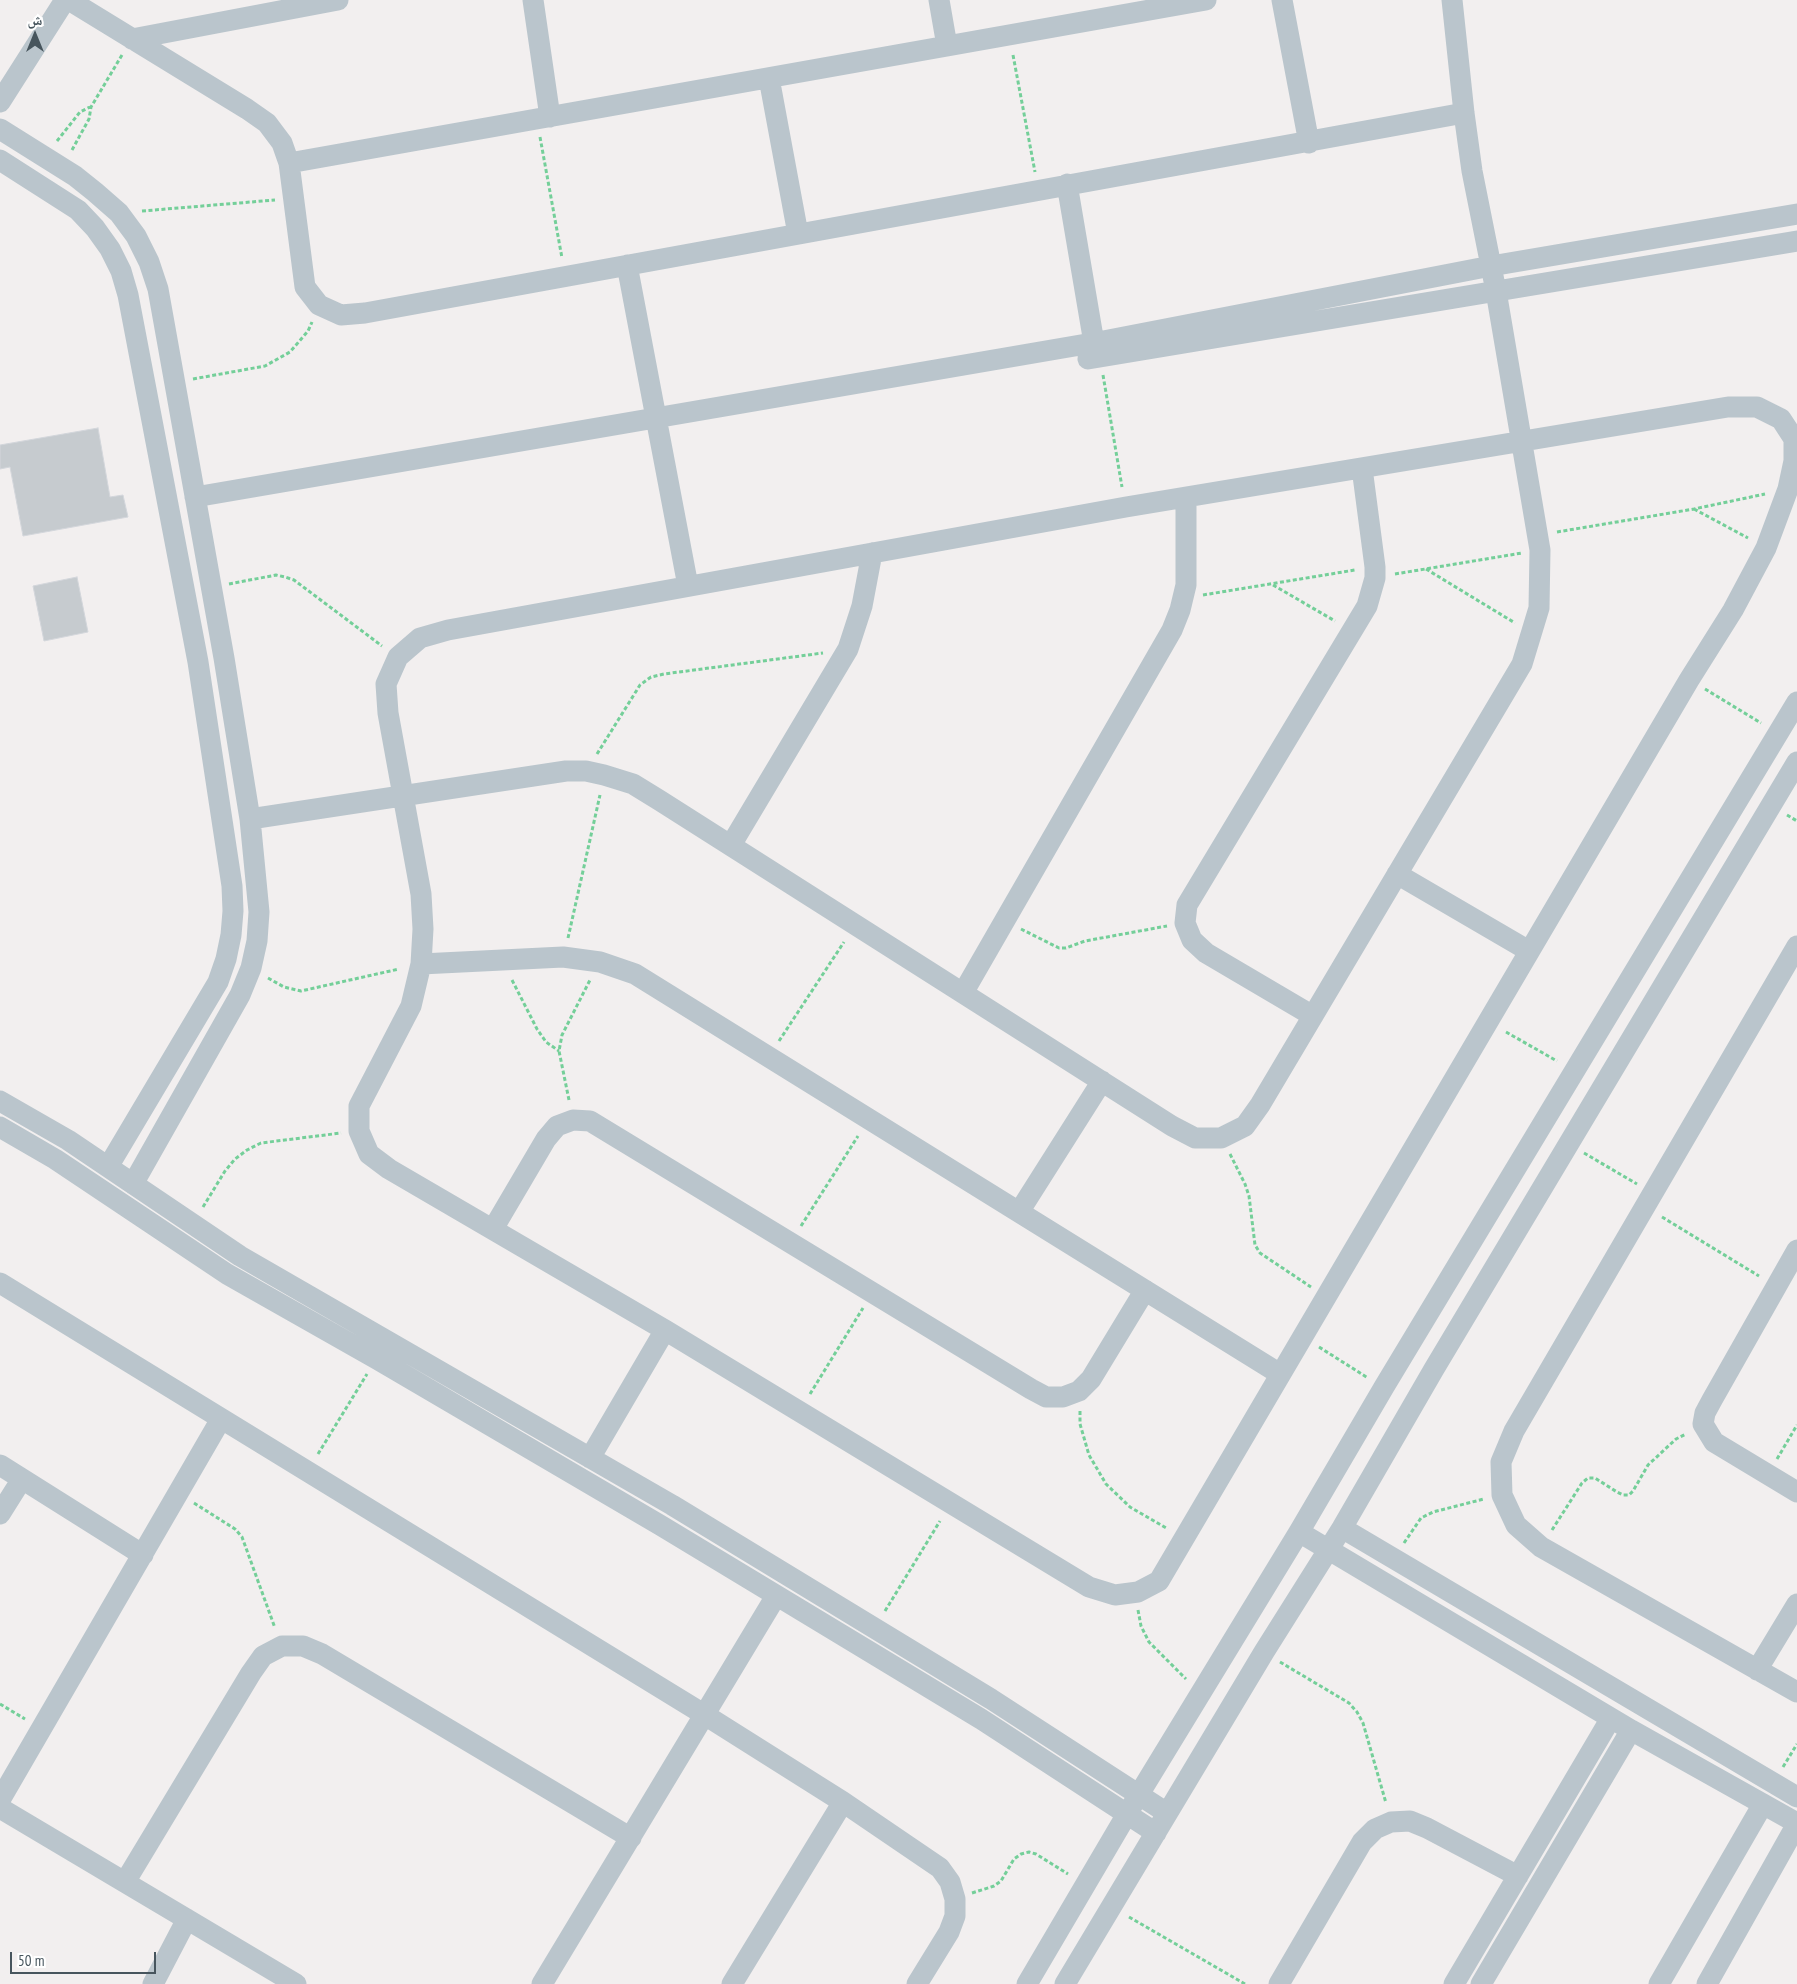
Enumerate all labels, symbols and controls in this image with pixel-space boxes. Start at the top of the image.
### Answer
north arrow [10,10,60,60]
text: ش [28,11,42,29]
scale bar [12,1942,159,1974]
text: 50 m [18,1951,44,1970]

